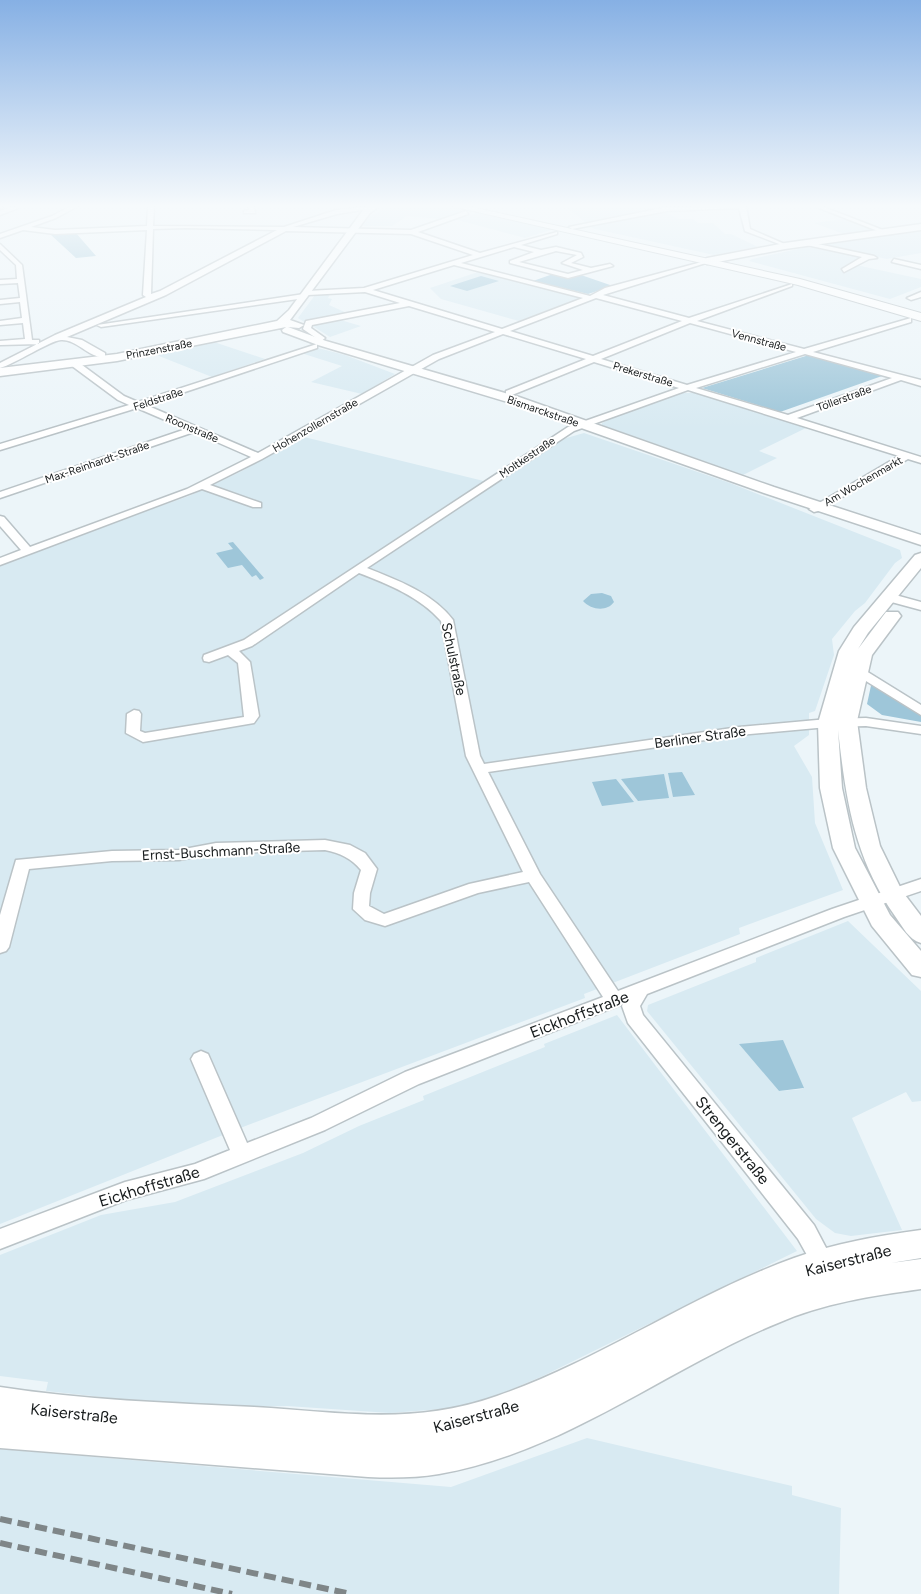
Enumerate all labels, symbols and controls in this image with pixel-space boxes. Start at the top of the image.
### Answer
street label: Vennstraße [730,327,788,354]
street label: Prinzenstraße [125,337,193,362]
street label: Prekerstraße [611,359,674,390]
street label: Töllerstraße [815,383,873,414]
street label: Feldstraße [132,385,185,414]
street label: Bismarckstraße [505,393,581,430]
street label: Hohenzollernstraße [270,396,360,455]
street label: Roonstraße [163,411,220,446]
street label: Moltkestraße [497,434,558,481]
street label: Max-Reinhardt-Straße [43,439,151,486]
street label: Am Wochenmarkt [822,454,905,509]
street label: Schulstraße [437,621,470,697]
street label: Berliner Straße [653,723,747,752]
street label: Ernst-Buschmann-Straße [141,839,301,864]
street label: Eickhoffstraße [527,987,632,1042]
street label: Strengerstraße [691,1093,774,1188]
street label: Eickhoffstraße [96,1162,202,1211]
street label: Kaiserstraße [803,1241,893,1280]
street label: Kaiserstraße [431,1396,521,1437]
street label: Kaiserstraße [29,1399,119,1428]

